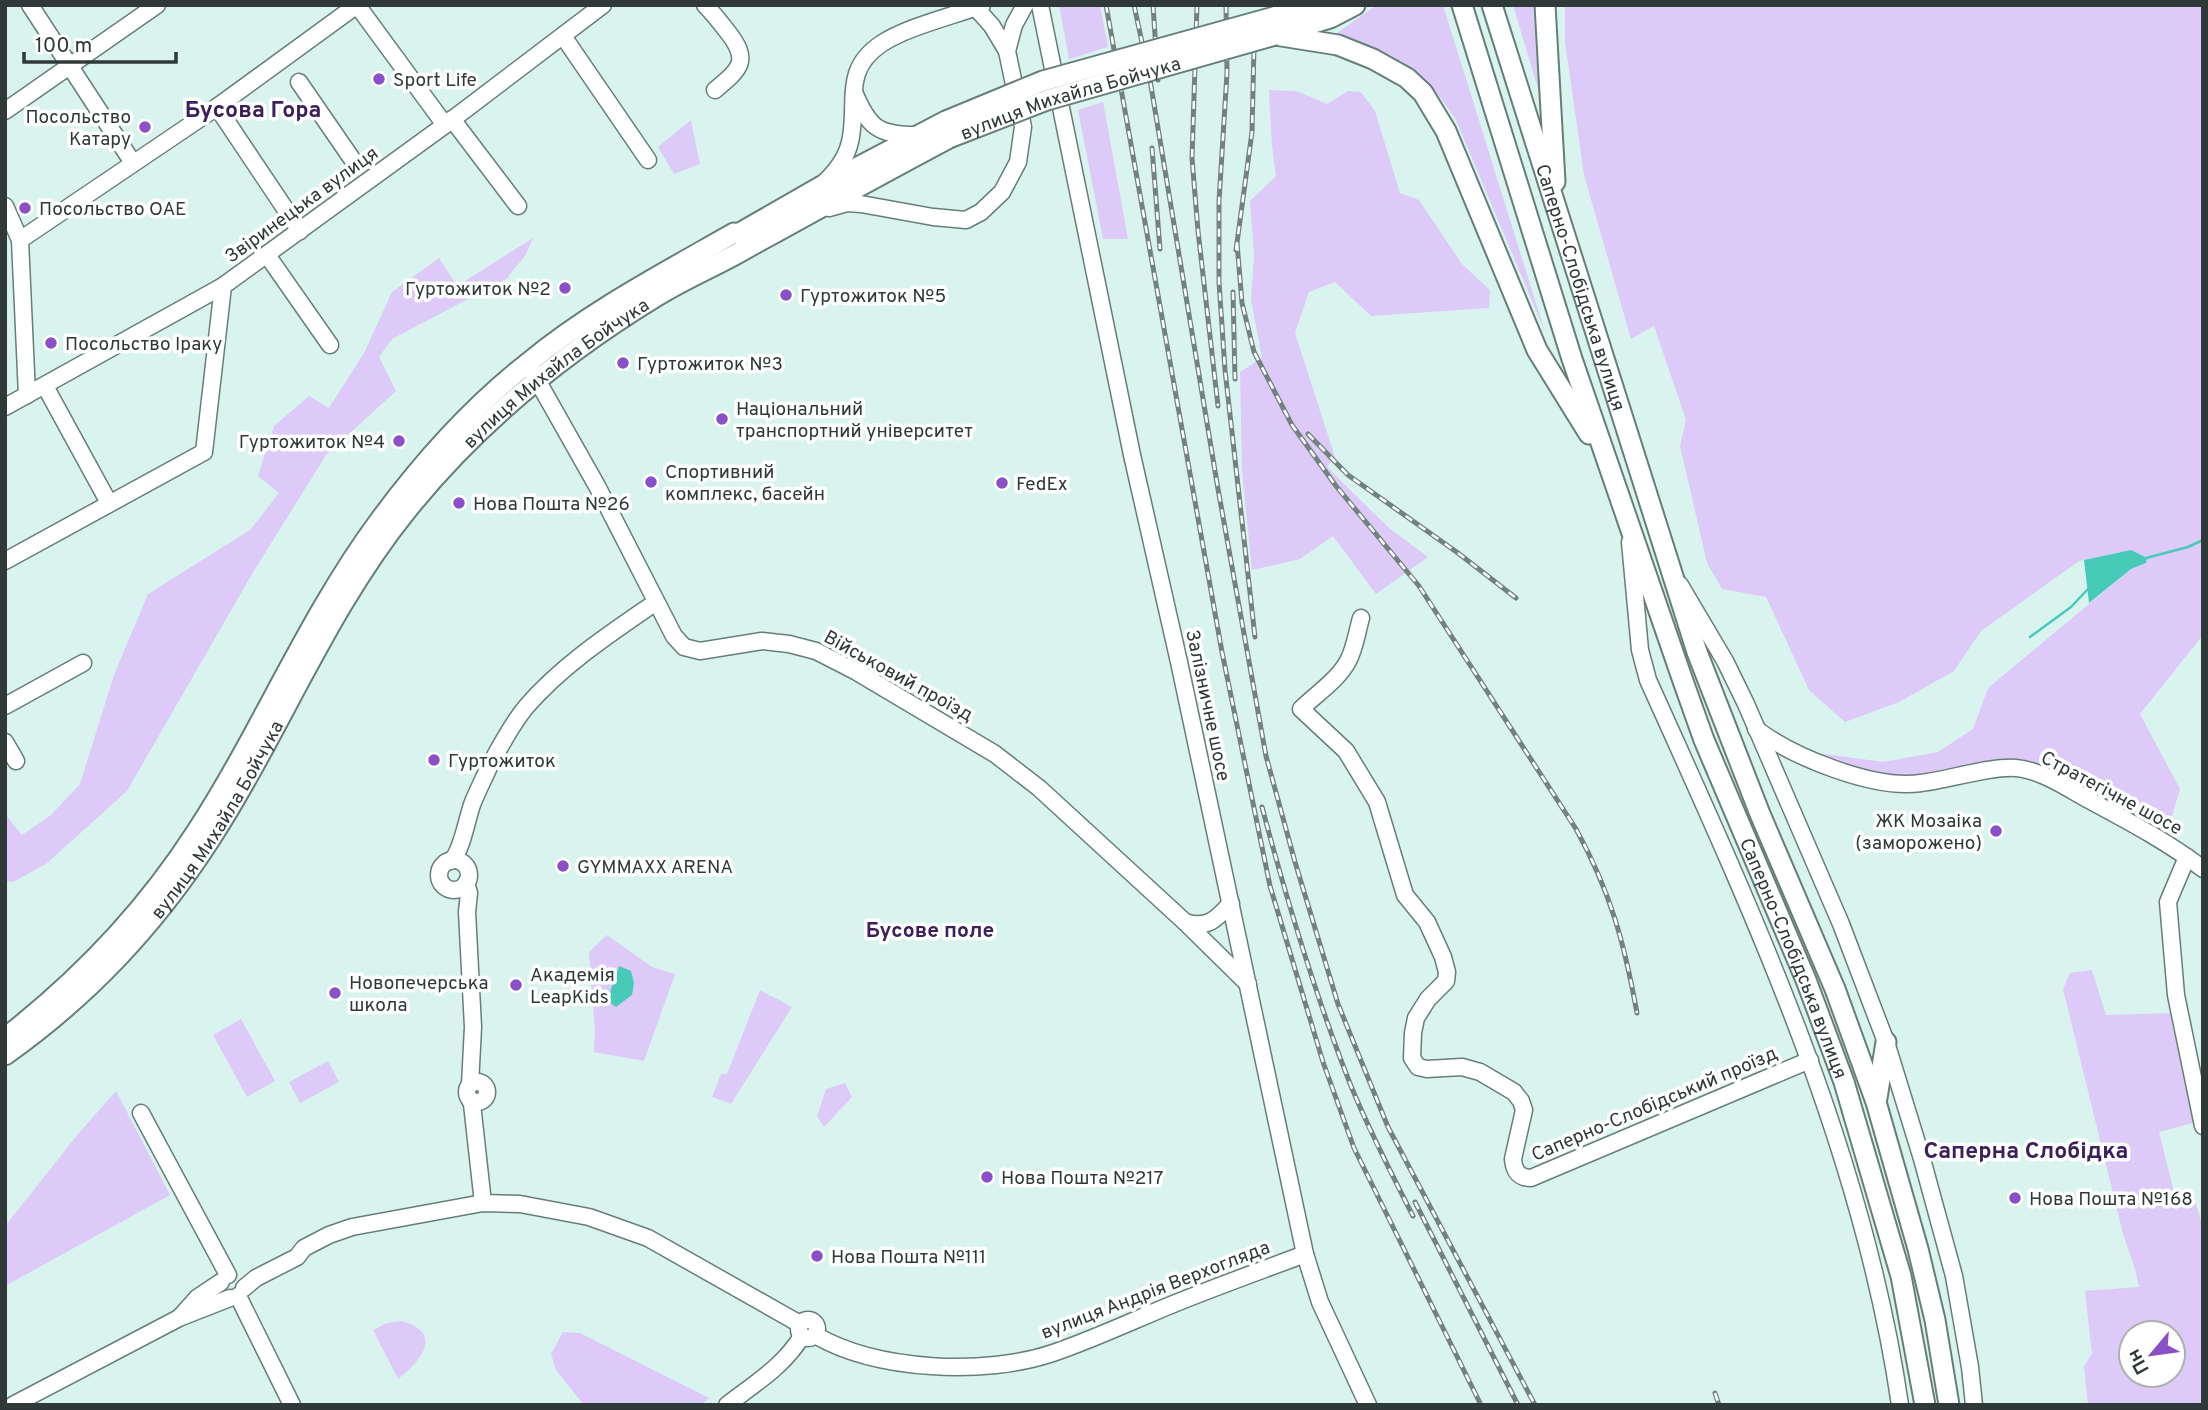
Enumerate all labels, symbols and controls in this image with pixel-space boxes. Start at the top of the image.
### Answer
scale bar [24,21,177,65]
text: 100 m [35,33,92,60]
street label: вулиця Михайла Бойчука [957,53,1184,146]
place label: Sport Life [393,69,477,93]
marker: Sport Life [371,71,387,87]
district label: Бусова Гора [185,97,321,126]
place label: Посольство Катару [25,106,131,152]
marker: Посольство Катару [137,119,153,135]
street label: Звіринецька вулиця [221,142,383,269]
street label: Саперно-Слобідська вулиця [1529,161,1630,414]
place label: Посольство ОАЕ [39,198,186,222]
marker: Посольство ОАЕ [17,200,33,216]
place label: Гуртожиток №2 [405,278,551,302]
marker: Гуртожиток №2 [557,280,573,296]
place label: Гуртожиток №5 [800,285,946,309]
marker: Гуртожиток №5 [778,287,794,303]
street label: вулиця Михайла Бойчука [459,294,654,454]
place label: Посольство Іраку [65,333,222,357]
marker: Посольство Іраку [43,335,59,351]
place label: Гуртожиток №3 [637,353,783,377]
marker: Гуртожиток №3 [615,355,631,371]
place label: Національний транспортний університет [736,398,973,444]
marker: Національний транспортний університет [714,411,730,427]
place label: Гуртожиток №4 [239,431,385,455]
marker: Гуртожиток №4 [391,433,407,449]
place label: Спортивний комплекс, басейн [665,461,825,507]
place label: FedEx [1016,473,1068,497]
marker: Спортивний комплекс, басейн [643,474,659,490]
marker: FedEx [994,475,1010,491]
place label: Нова Пошта №26 [473,493,630,517]
marker: Нова Пошта №26 [451,495,467,511]
street label: Військовий проїзд [819,626,977,728]
street label: Залізничне шосе [1179,627,1235,783]
street label: вулиця Михайла Бойчука [147,717,290,925]
street label: Стратегічне шосе [2036,746,2186,841]
place label: Гуртожиток [448,750,556,774]
marker: Гуртожиток [426,752,442,768]
place label: ЖК Мозаіка (заморожено) [1855,810,1982,856]
marker: ЖК Мозаіка (заморожено) [1988,823,2004,839]
street label: Саперно-Слобідська вулиця [1733,835,1852,1083]
place label: GYMMAXX ARENA [577,856,733,880]
marker: GYMMAXX ARENA [555,858,571,874]
district label: Бусове поле [866,918,994,945]
place label: Академія LeapKids [530,964,615,1010]
place label: Новопечерська школа [349,972,489,1018]
marker: Академія LeapKids [508,977,524,993]
marker: Новопечерська школа [327,985,343,1001]
street label: Саперно-Слобідський проїзд [1528,1042,1781,1168]
district label: Саперна Слобідка [1924,1138,2128,1167]
place label: Нова Пошта №217 [1001,1167,1163,1191]
marker: Нова Пошта №217 [979,1169,995,1185]
place label: Нова Пошта №168 [2029,1188,2193,1212]
marker: Нова Пошта №168 [2007,1190,2023,1206]
street label: вулиця Андрія Верхогляда [1038,1236,1274,1346]
place label: Нова Пошта №111 [831,1246,986,1270]
marker: Нова Пошта №111 [809,1248,825,1264]
north arrow [2117,1319,2187,1389]
text: Пн [2122,1344,2156,1378]

